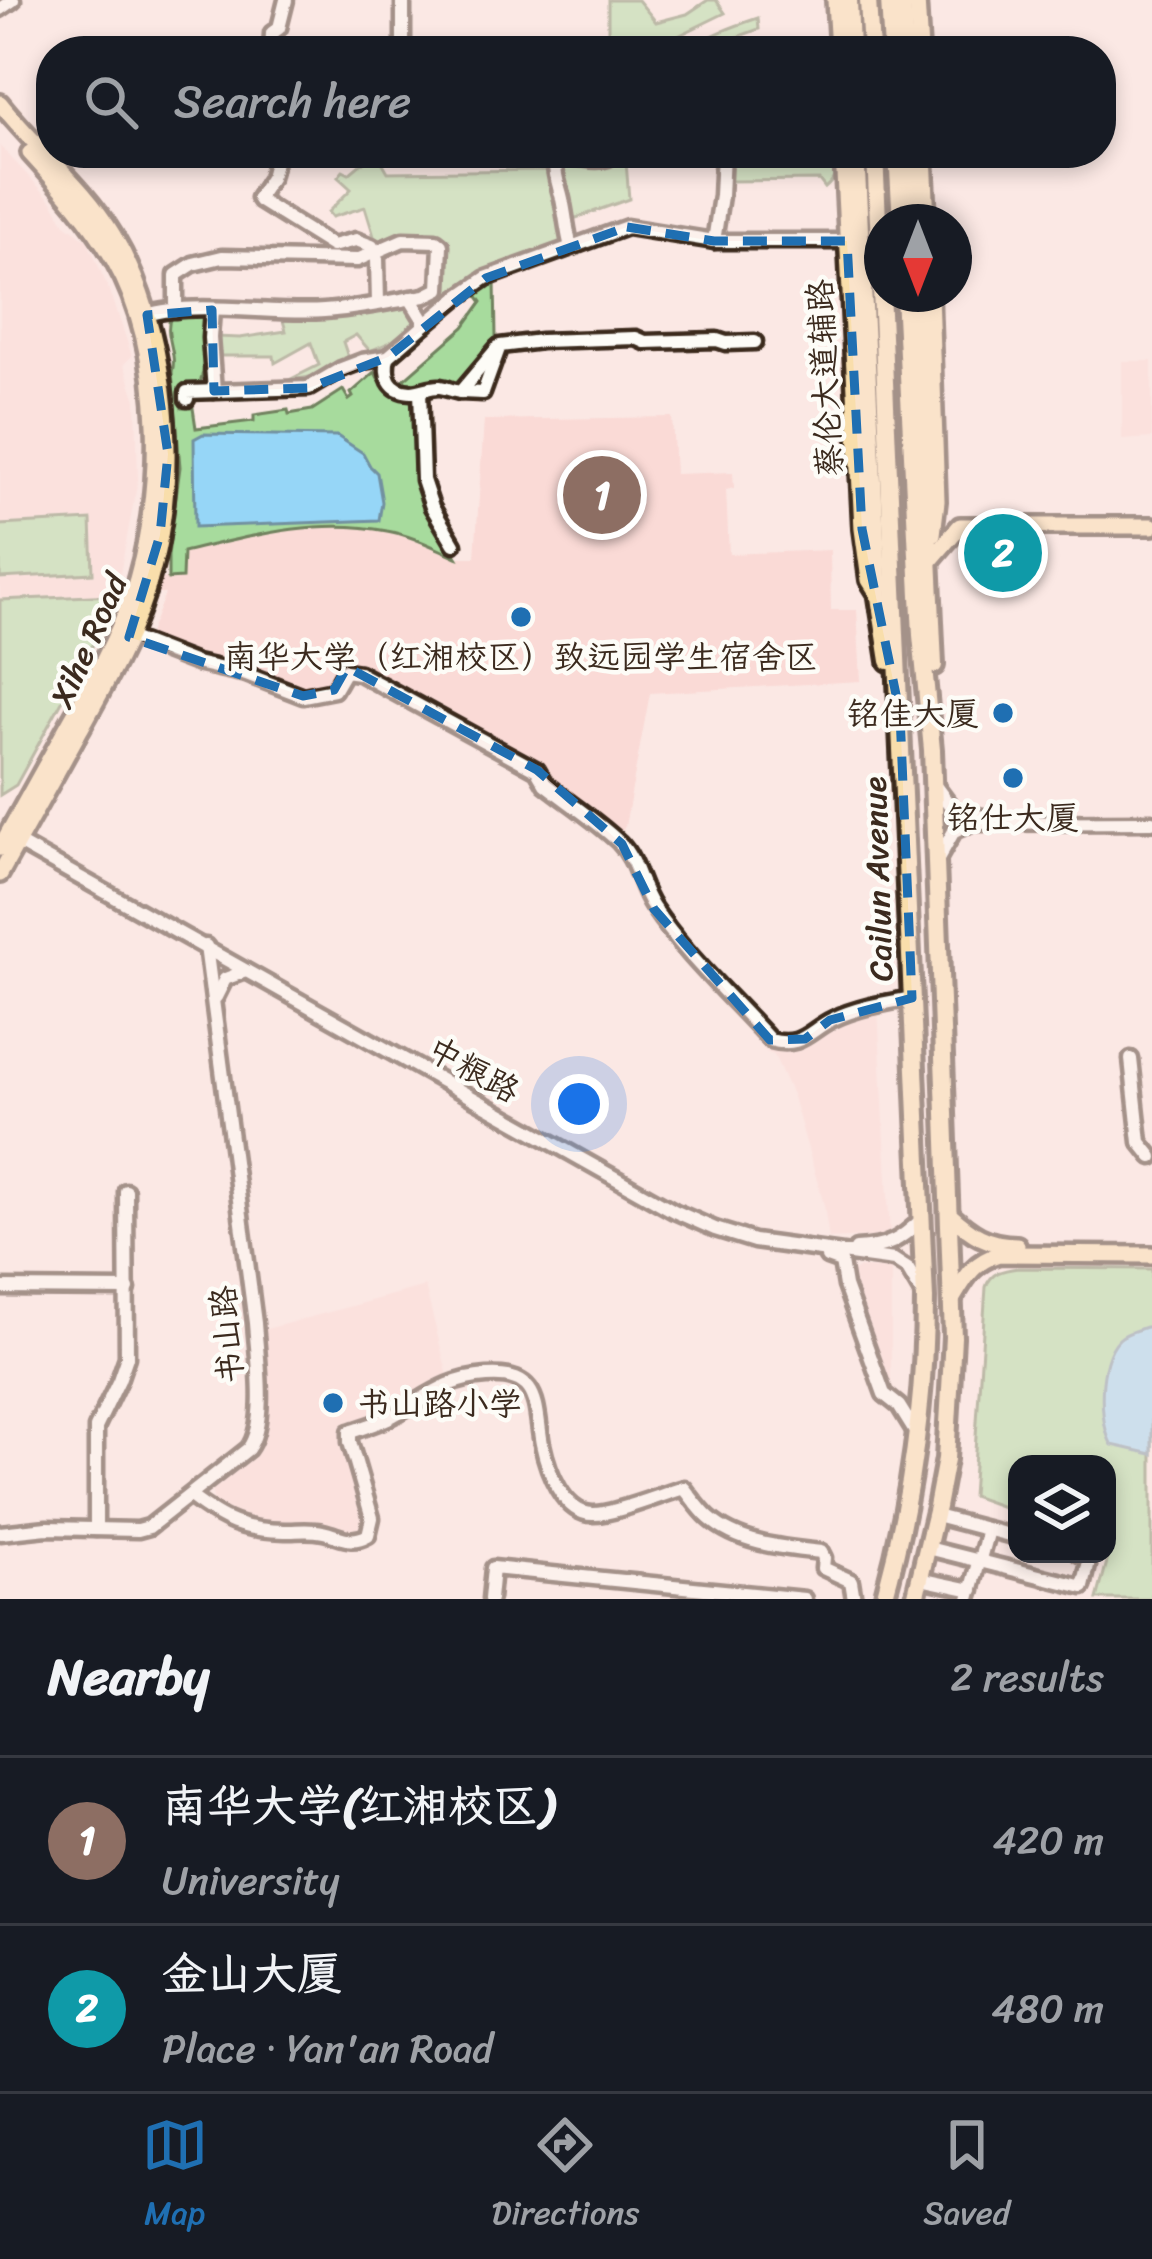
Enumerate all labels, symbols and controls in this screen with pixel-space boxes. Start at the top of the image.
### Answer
search box [36,36,1116,168]
text: Search here [174,62,411,142]
icon: search [78,69,144,135]
north arrow [864,204,972,312]
street label: 蔡伦大道辅路 [791,278,859,478]
pin: 1 [563,450,641,540]
pin: 2 [964,508,1042,598]
street label: Xihe Road [33,561,145,718]
marker: 南华大学（红湘校区）致远园学生宿舍区 [508,604,534,630]
place label: 南华大学（红湘校区）致远园学生宿舍区 [224,628,818,686]
place label: 铭佳大厦 [847,685,979,743]
marker: 铭佳大厦 [990,700,1016,726]
marker: 铭仕大厦 [1000,765,1026,791]
street label: Cailun Avenue [845,775,911,982]
place label: 铭仕大厦 [947,789,1079,847]
street label: 中粮路 [416,1021,531,1119]
your location [549,1074,609,1134]
street label: 书山路 [194,1283,260,1387]
place label: 书山路小学 [357,1375,522,1433]
marker: 书山路小学 [320,1390,346,1416]
map controls [1008,1455,1116,1563]
button: layers [1008,1455,1116,1563]
text: Nearby [48,1632,209,1722]
text: 2 results [950,1643,1104,1712]
text: 南华大学(红湘校区) [162,1766,554,1846]
text: 1 [79,1806,95,1875]
text: 420 m [992,1806,1104,1875]
text: University [162,1846,340,1915]
text: 金山大厦 [162,1934,342,2014]
text: 2 [76,1974,98,2043]
text: 480 m [991,1974,1104,2043]
text: Place · Yan'an Road [162,2014,493,2083]
tab: Map [142,2112,208,2242]
tab: Directions [492,2112,639,2242]
tab: Saved [923,2112,1010,2242]

